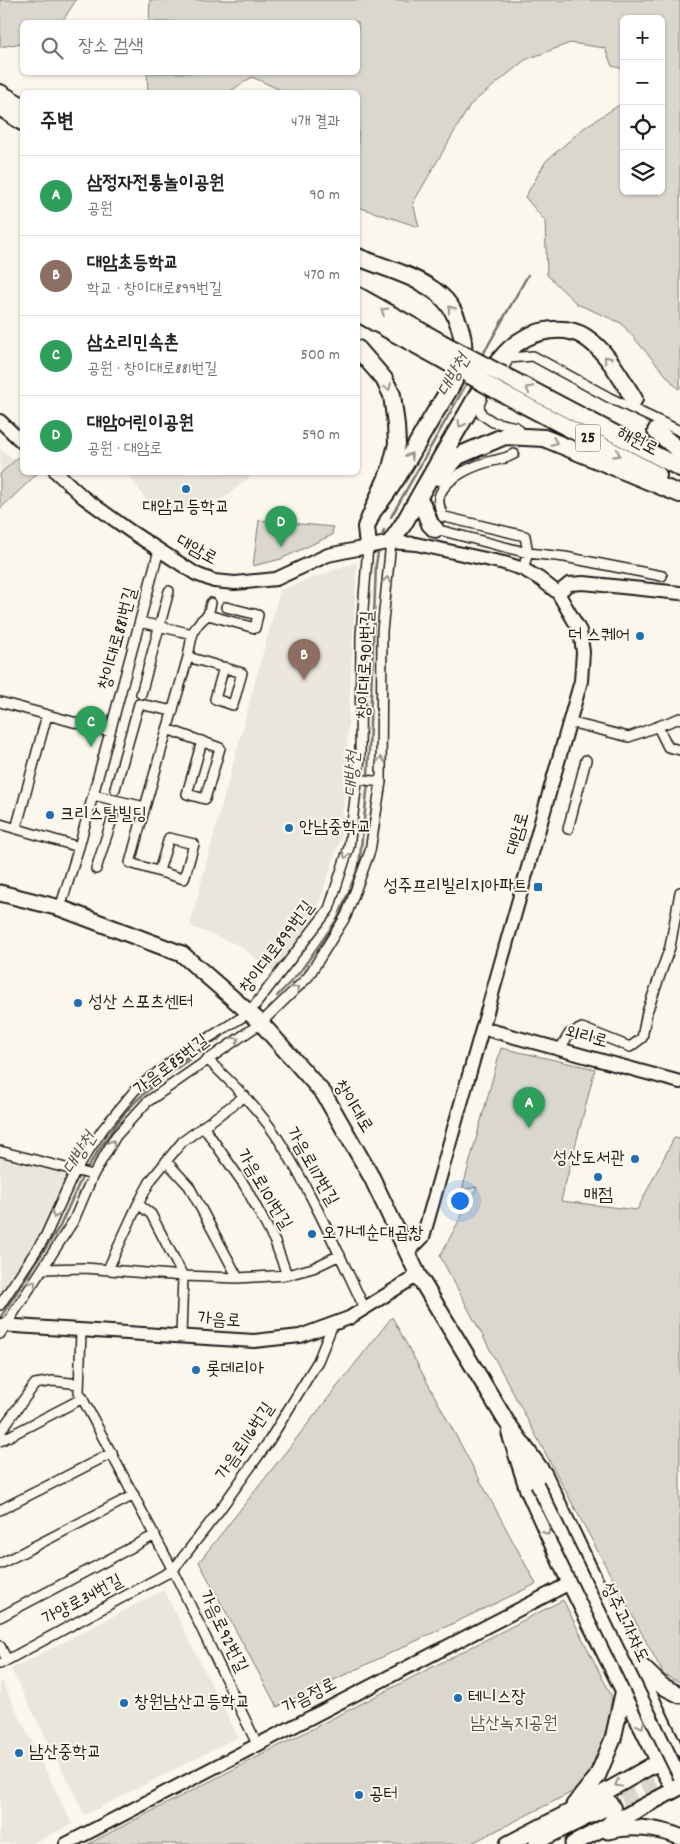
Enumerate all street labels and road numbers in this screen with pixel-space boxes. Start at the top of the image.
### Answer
street label: 해원로 [612,421,662,463]
road number: 25 [576,424,600,452]
street label: 대암로 [171,530,221,572]
street label: 창이대로881번길 [93,584,145,693]
street label: 창이대로901번길 [353,610,381,720]
street label: 대암로 [501,810,537,858]
street label: 창이대로899번길 [235,896,322,1000]
street label: 외리로 [562,1020,610,1056]
street label: 가음로85번길 [129,1029,215,1102]
street label: 창이대로 [326,1076,378,1138]
street label: 가음로117번길 [278,1123,344,1211]
street label: 가음로101번길 [229,1145,297,1235]
street label: 가음로 [196,1307,242,1335]
street label: 가음로116번길 [211,1398,282,1486]
street label: 가양로34번길 [38,1569,128,1633]
street label: 성주고가차도 [594,1578,654,1668]
street label: 가음로92번길 [191,1587,253,1678]
street label: 가음정로 [279,1673,341,1721]

